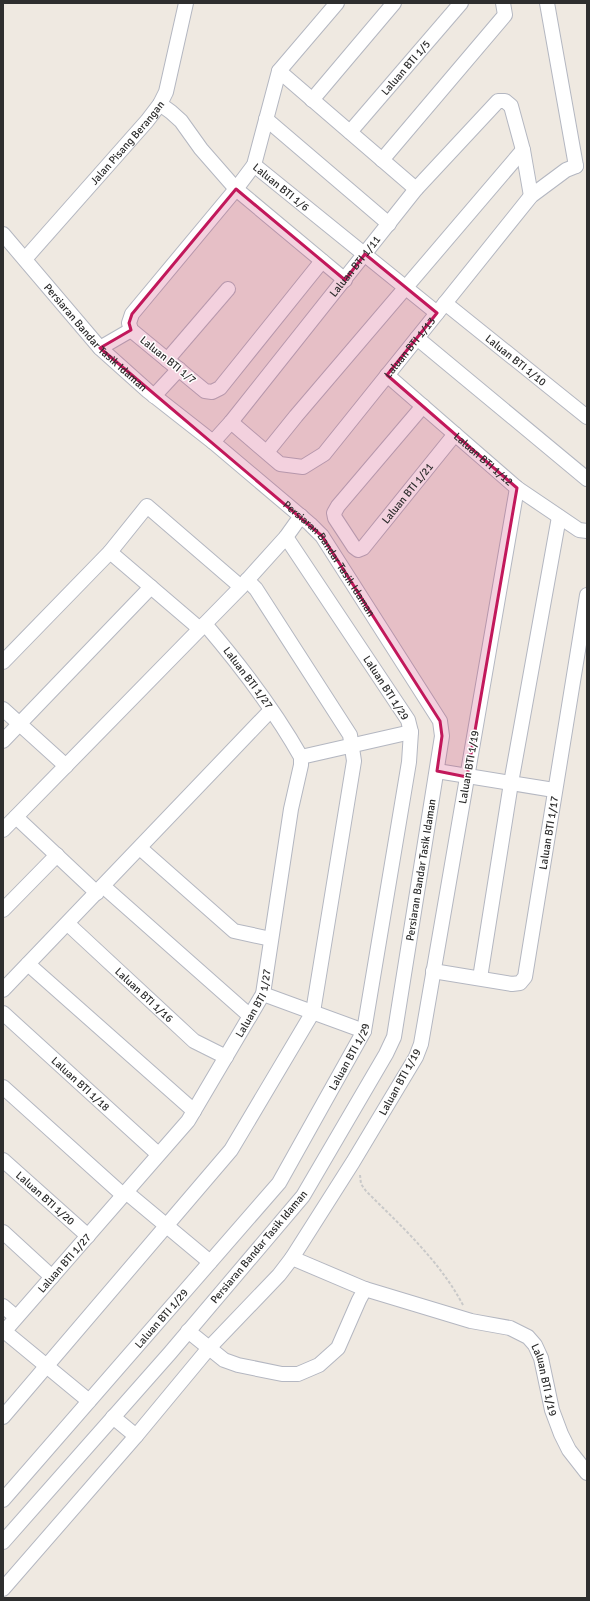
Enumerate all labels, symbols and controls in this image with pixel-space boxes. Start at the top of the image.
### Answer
street label: Laluan BTI 1/5 [378,37,433,98]
street label: Jalan Pisang Berangan [88,98,167,187]
street label: Laluan BTI 1/6 [251,160,312,214]
street label: Laluan BTI 1/11 [327,233,383,299]
street label: Persiaran Bandar Tasik Idaman [41,281,150,394]
street label: Laluan BTI 1/13 [381,314,438,381]
street label: Laluan BTI 1/10 [483,332,549,388]
street label: Laluan BTI 1/7 [137,333,199,387]
street label: Laluan BTI 1/12 [451,430,516,488]
street label: Laluan BTI 1/21 [379,460,436,526]
street label: Persiaran Bandar Tasik Idaman [281,498,378,619]
street label: Laluan BTI 1/27 [220,644,276,712]
street label: Laluan BTI 1/29 [360,653,412,723]
street label: Laluan BTI 1/19 [456,729,482,805]
street label: Laluan BTI 1/17 [536,795,561,871]
street label: Persiaran Bandar Tasik Idaman [403,798,439,942]
street label: Laluan BTI 1/16 [113,965,176,1025]
street label: Laluan BTI 1/27 [232,968,273,1040]
street label: Laluan BTI 1/29 [326,1022,372,1092]
street label: Laluan BTI 1/19 [376,1046,424,1118]
street label: Laluan BTI 1/18 [49,1054,113,1114]
street label: Laluan BTI 1/20 [13,1168,78,1228]
street label: Persiaran Bandar Tasik Idaman [208,1188,310,1306]
street label: Laluan BTI 1/27 [35,1231,94,1295]
street label: Laluan BTI 1/29 [132,1286,191,1351]
street label: Laluan BTI 1/19 [529,1341,560,1418]

